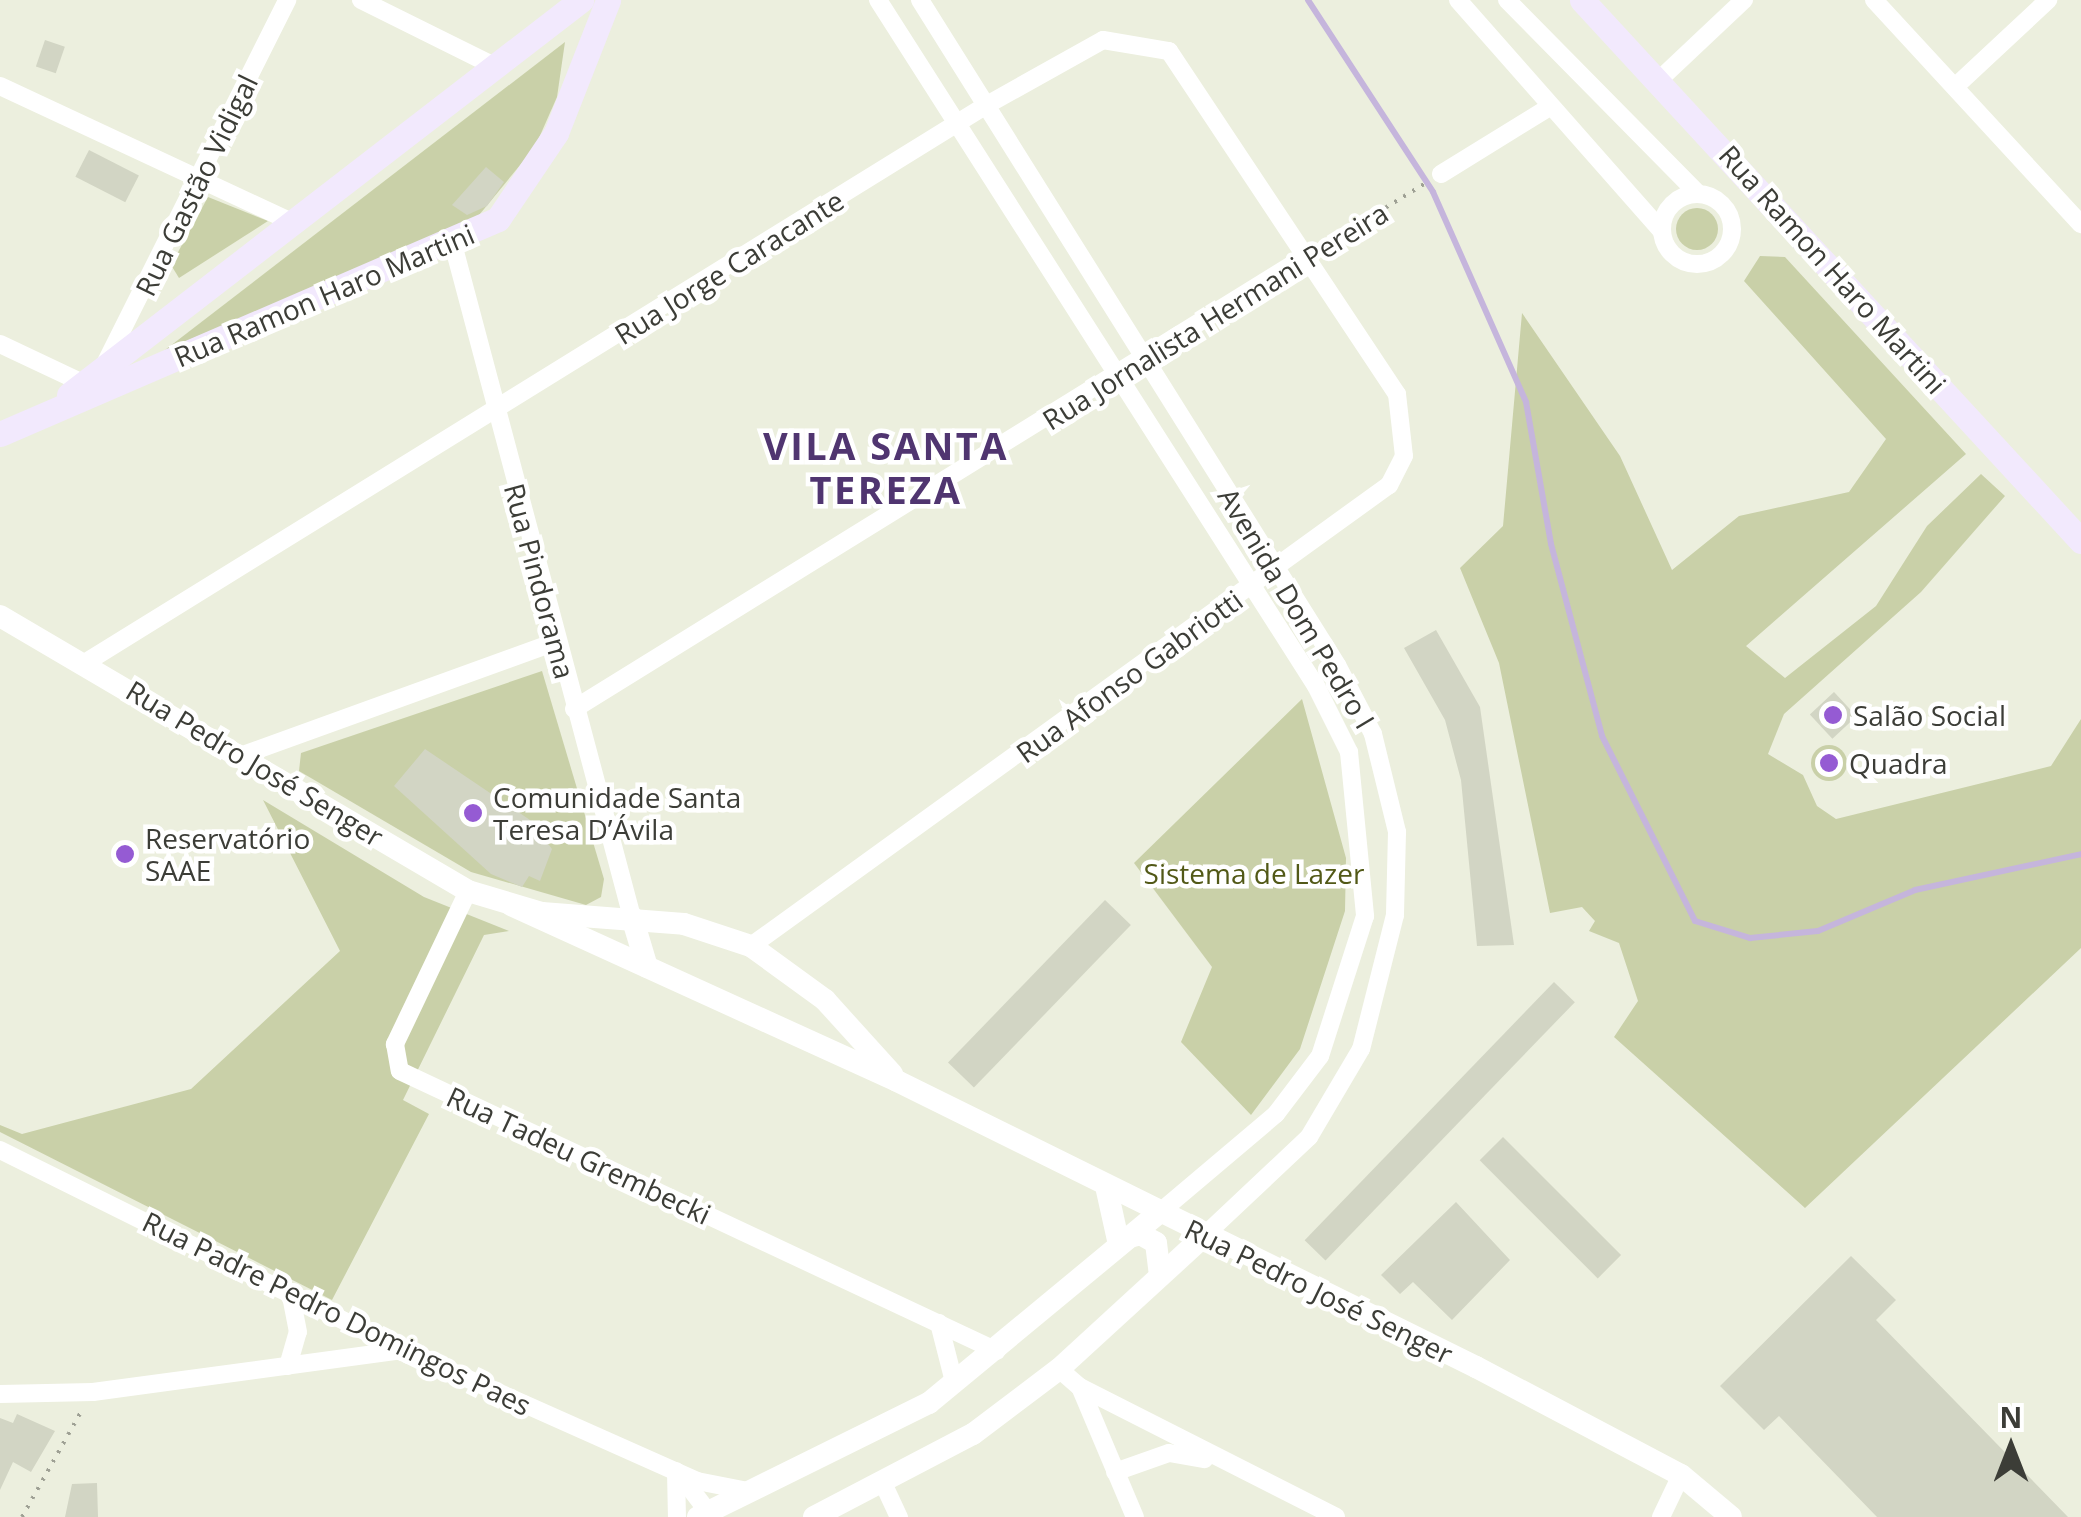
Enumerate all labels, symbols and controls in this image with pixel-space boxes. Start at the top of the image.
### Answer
street label: Rua Gastão Vidigal [128,69,264,301]
street label: Rua Ramon Haro Martini [1713,138,1953,400]
street label: Rua Jorge Caracante [608,183,850,351]
street label: Rua Jornalista Hermani Pereira [1036,196,1394,436]
street label: Rua Ramon Haro Martini [169,217,479,373]
district label: VILA SANTA TEREZA [763,423,1009,512]
street label: Rua Pindorama [498,480,582,682]
street label: Avenida Dom Pedro I [1212,481,1382,735]
street label: Rua Afonso Gabriotti [1009,583,1249,769]
street label: Rua Pedro José Senger [120,673,390,853]
place label: Salão Social [1853,698,2006,732]
marker: Salão Social [1822,704,1844,726]
place label: Quadra [1849,746,1948,780]
marker: Quadra [1818,752,1840,774]
place label: Comunidade Santa Teresa D’Ávila [493,780,741,846]
marker: Comunidade Santa Teresa D’Ávila [462,802,484,824]
place label: Reservatório SAAE [145,821,310,887]
marker: Reservatório SAAE [114,843,136,865]
park label: Sistema de Lazer [1144,856,1364,890]
street label: Rua Tadeu Grembecki [442,1079,716,1231]
street label: Rua Padre Pedro Domingos Paes [137,1204,537,1422]
street label: Rua Pedro José Senger [1180,1211,1458,1371]
north arrow [1961,1397,2061,1497]
text: N [2000,1398,2022,1436]

